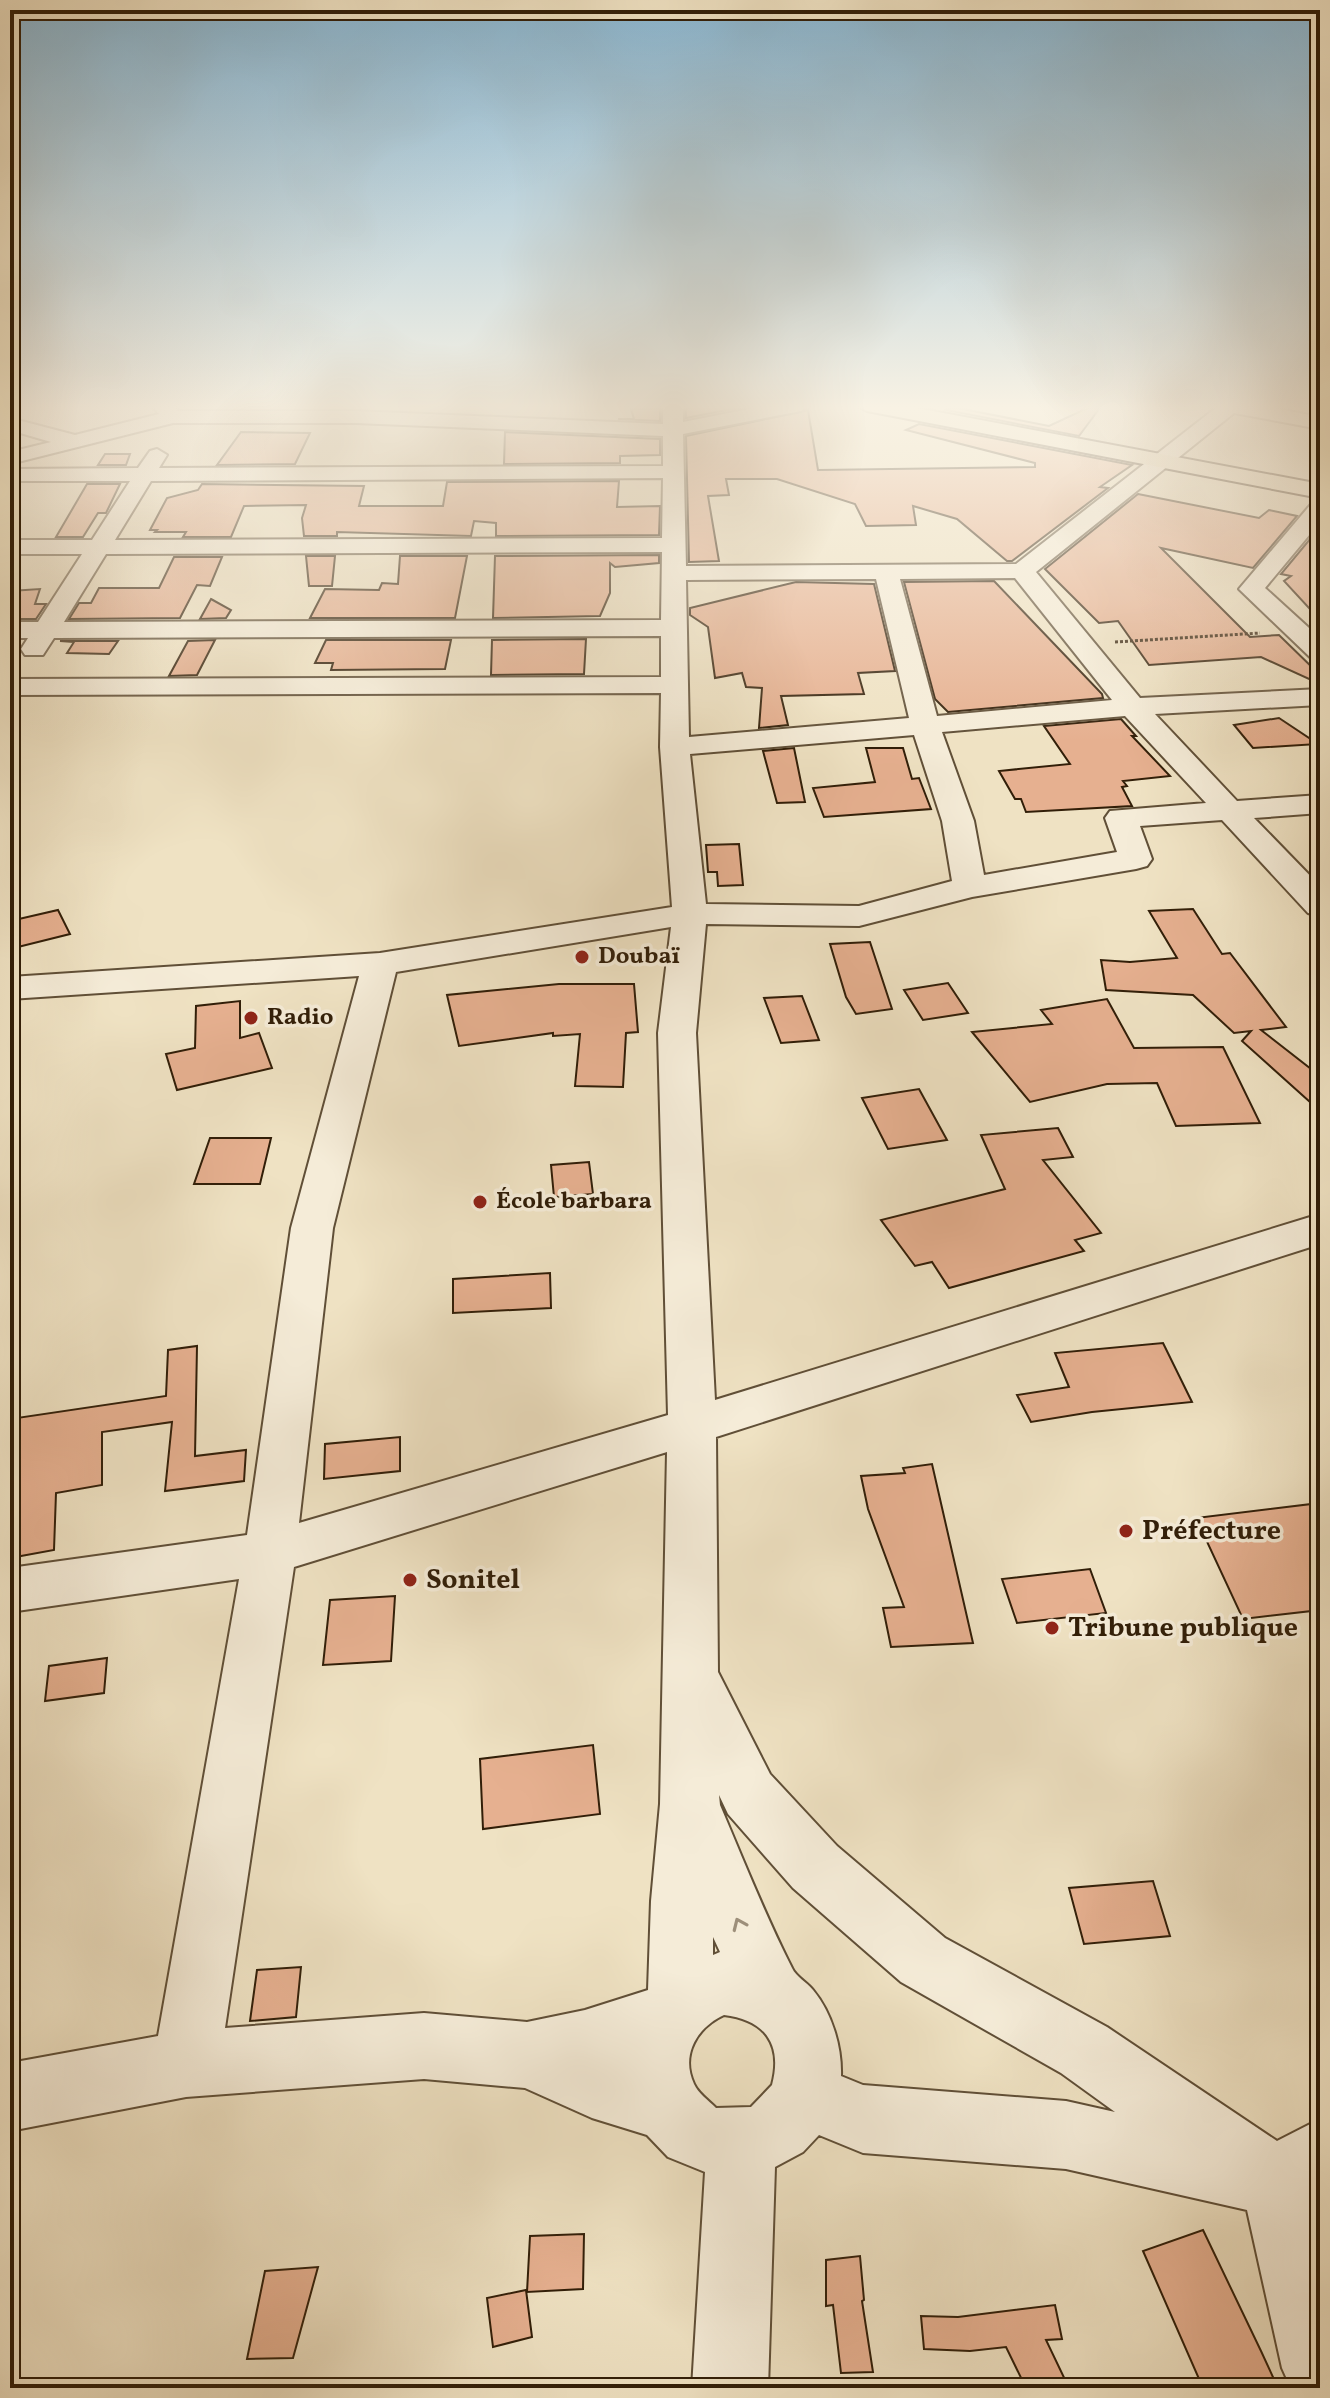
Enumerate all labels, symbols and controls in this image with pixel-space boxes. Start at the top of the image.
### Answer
place label: Doubaï [598,940,681,974]
marker: Doubaï [573,948,591,966]
place label: Radio [267,1001,333,1035]
marker: Radio [242,1009,260,1027]
place label: École barbara [496,1185,652,1219]
marker: École barbara [471,1193,489,1211]
place label: Préfecture [1142,1512,1281,1551]
marker: Préfecture [1117,1522,1135,1540]
place label: Sonitel [426,1561,520,1600]
marker: Sonitel [401,1571,419,1589]
place label: Tribune publique [1068,1609,1298,1648]
marker: Tribune publique [1043,1619,1061,1637]
one-way arrow [733,1918,749,1932]

